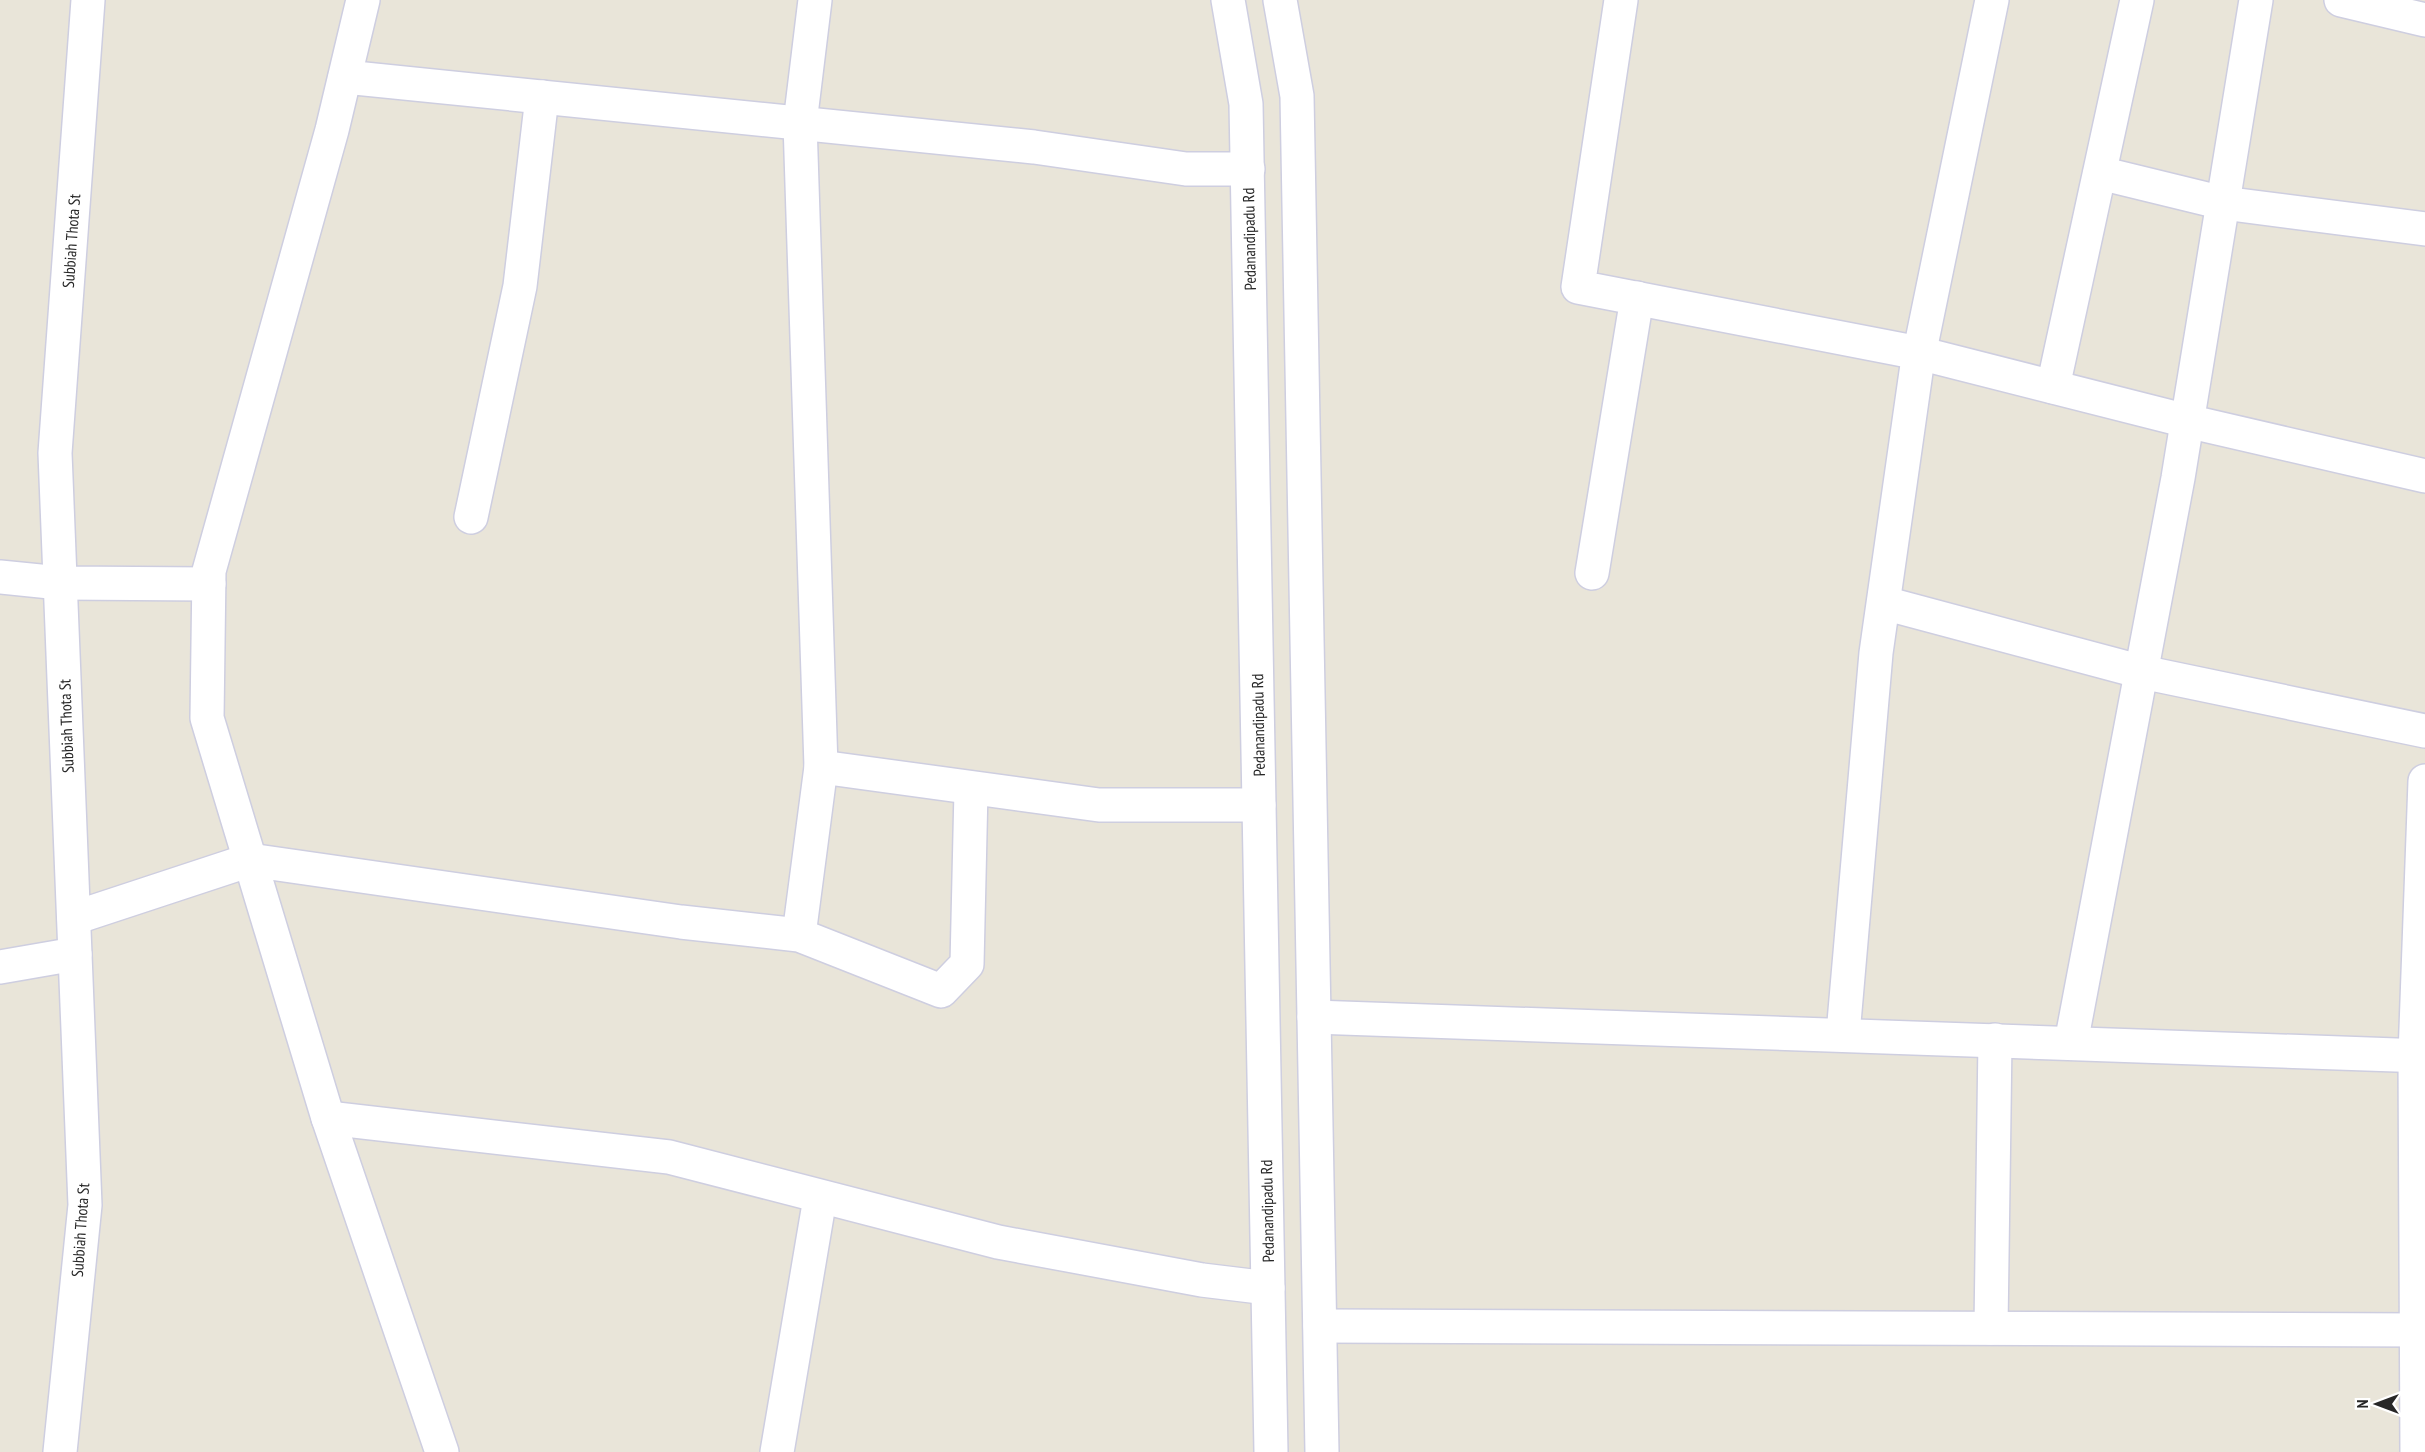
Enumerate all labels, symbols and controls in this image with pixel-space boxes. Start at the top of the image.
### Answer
street label: Pedanandipadu Rd [1238,187,1260,291]
street label: Subbiah Thota St [58,193,84,289]
street label: Pedanandipadu Rd [1247,673,1269,777]
street label: Subbiah Thota St [54,678,78,773]
street label: Pedanandipadu Rd [1256,1159,1278,1263]
street label: Subbiah Thota St [67,1182,93,1278]
north arrow [2347,1374,2407,1434]
text: N [2352,1400,2372,1408]

